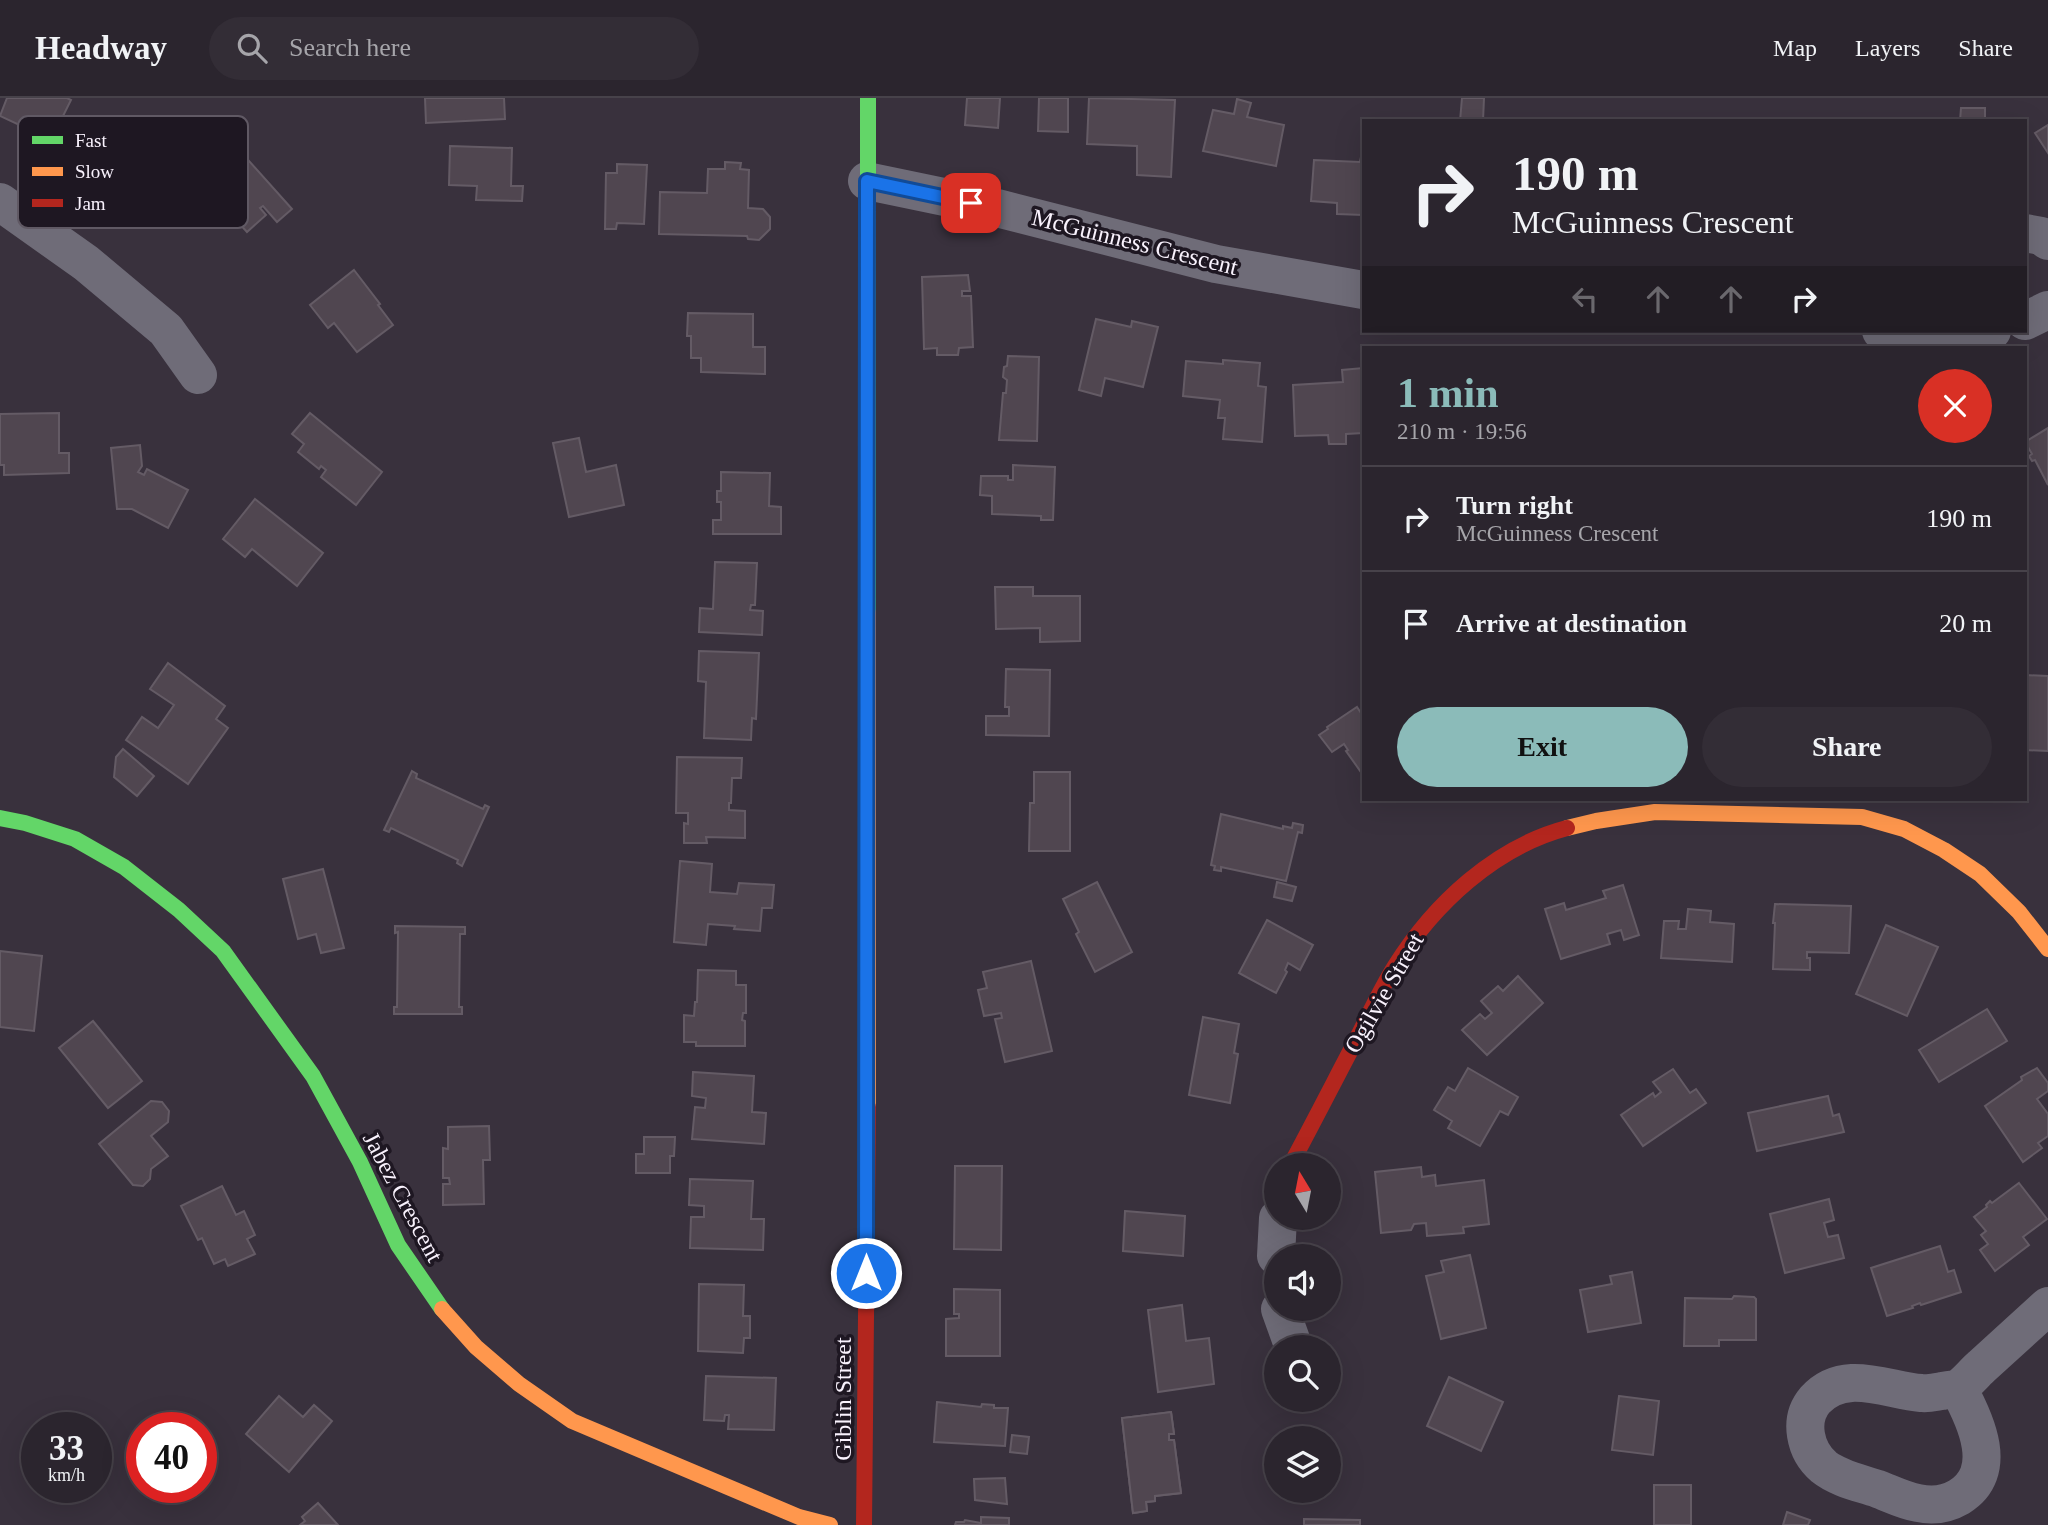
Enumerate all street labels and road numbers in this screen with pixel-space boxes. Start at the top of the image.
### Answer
street label: McGuinness Crescent [1029,204,1241,280]
street label: Ogilvie Street [1339,928,1429,1058]
street label: Jabez Crescent [358,1128,448,1267]
street label: Giblin Street [830,1337,856,1461]

